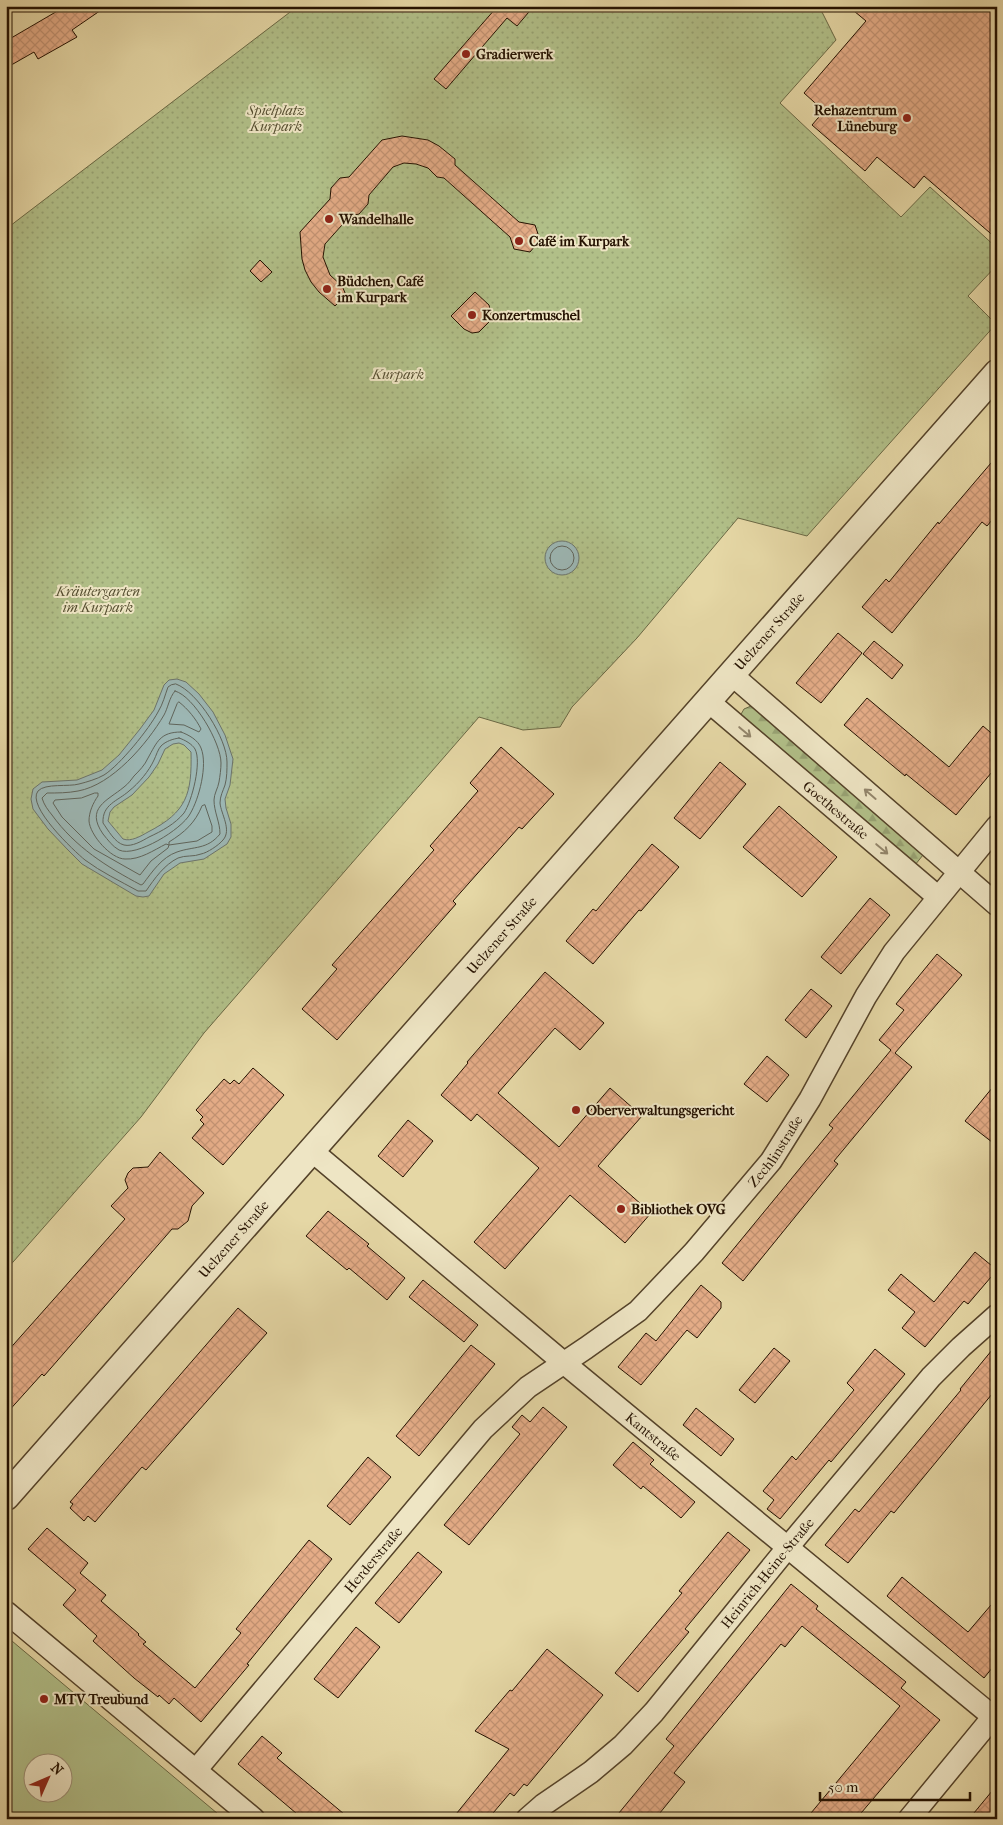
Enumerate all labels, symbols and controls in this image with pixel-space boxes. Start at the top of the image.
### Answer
place label: Gradierwerk [476,46,554,63]
marker: Gradierwerk [460,48,472,60]
park label: Spielplatz Kurpark [246,102,305,135]
place label: Rehazentrum Lüneburg [814,102,898,135]
marker: Rehazentrum Lüneburg [901,112,913,124]
place label: Wandelhalle [338,211,414,228]
marker: Wandelhalle [323,213,335,225]
place label: Café im Kurpark [529,233,630,250]
marker: Café im Kurpark [513,235,525,247]
place label: Büdchen, Café im Kurpark [336,273,424,306]
marker: Büdchen, Café im Kurpark [321,283,333,295]
place label: Konzertmuschel [482,307,581,324]
marker: Konzertmuschel [466,309,478,321]
park label: Kurpark [371,366,424,383]
park label: Kräutergarten im Kurpark [55,583,140,616]
street label: Uelzener Straße [731,589,808,674]
one-way arrow [738,727,751,738]
street label: Goethestraße [799,778,872,843]
one-way arrow [863,788,876,800]
one-way arrow [876,843,889,855]
street label: Uelzener Straße [463,893,541,978]
place label: Oberverwaltungsgericht [586,1102,735,1119]
marker: Oberverwaltungsgericht [570,1104,582,1116]
street label: Zechlinstraße [745,1112,807,1191]
street label: Uelzener Straße [195,1197,273,1282]
place label: Bibliothek OVG [631,1201,726,1218]
marker: Bibliothek OVG [615,1203,627,1215]
street label: Kantstraße [622,1409,684,1465]
street label: Heinrich-Heine-Straße [717,1515,818,1632]
street label: Herderstraße [341,1523,406,1597]
place label: MTV Treubund [53,1691,150,1708]
marker: MTV Treubund [38,1693,50,1705]
north arrow [22,1752,72,1802]
text: N [47,1759,67,1779]
scale bar [820,1770,970,1802]
text: 50 m [828,1778,859,1796]

